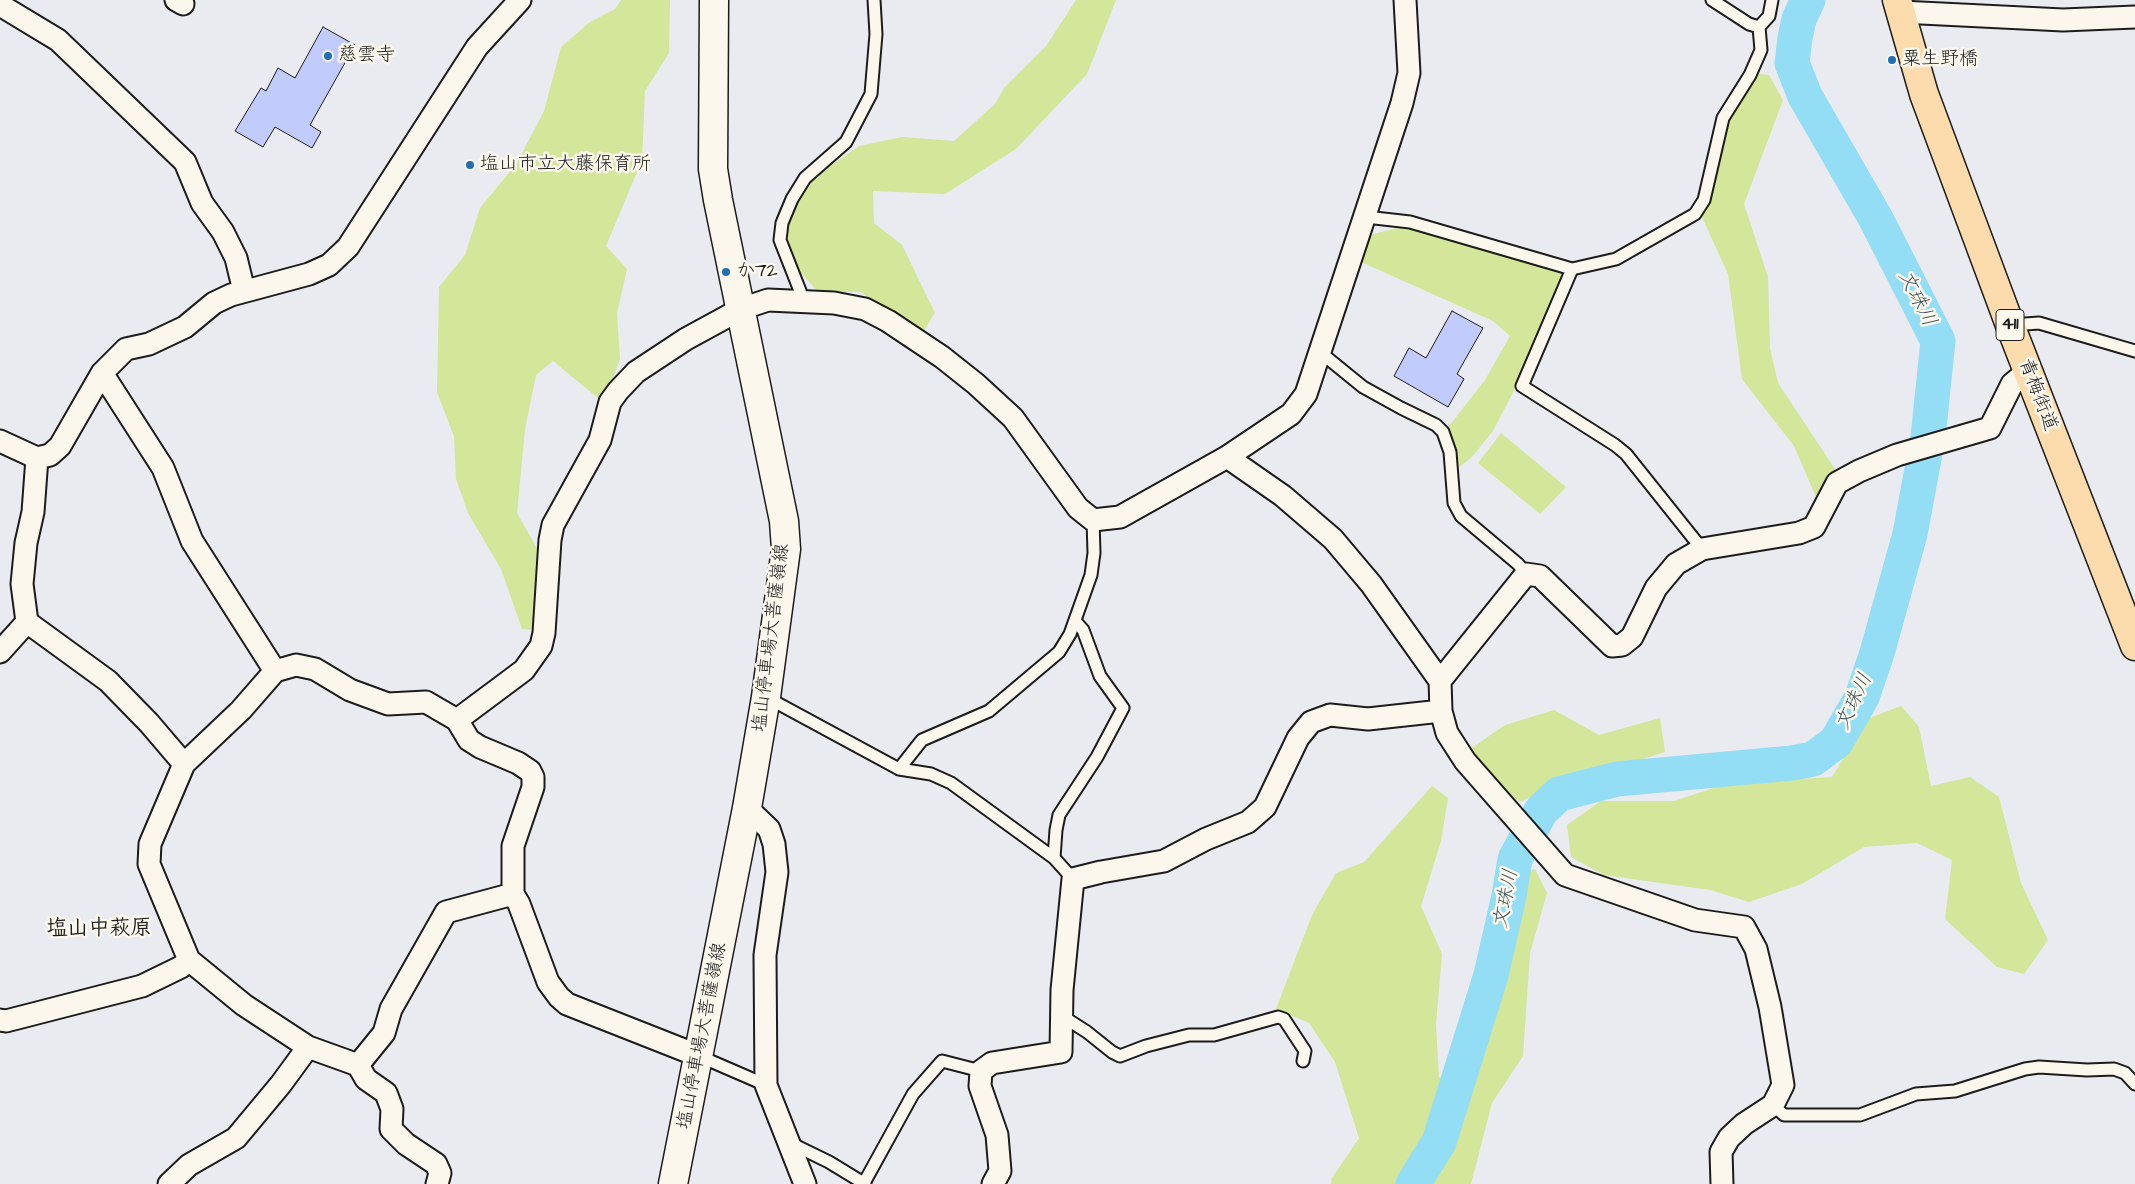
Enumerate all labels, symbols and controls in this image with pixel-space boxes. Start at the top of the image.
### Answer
place label: 慈雲寺 [338,45,395,67]
place label: 粟生野橋 [1902,49,1978,71]
marker: 慈雲寺 [322,50,334,62]
marker: 粟生野橋 [1886,54,1898,66]
place label: 塩山市立大藤保育所 [480,154,651,176]
marker: 塩山市立大藤保育所 [464,159,476,171]
place label: か72 [736,261,778,283]
marker: か72 [720,266,732,278]
water label: 文珠川 [1892,267,1940,331]
road number: 411 [1996,310,2024,340]
street label: 青梅街道 [2013,355,2061,435]
street label: 塩山停車場大菩薩嶺線 [749,542,795,734]
water label: 文珠川 [1831,670,1879,734]
water label: 文珠川 [1489,867,1525,931]
district label: 塩山中萩原 [47,917,151,943]
street label: 塩山停車場大菩薩嶺線 [674,941,732,1131]

